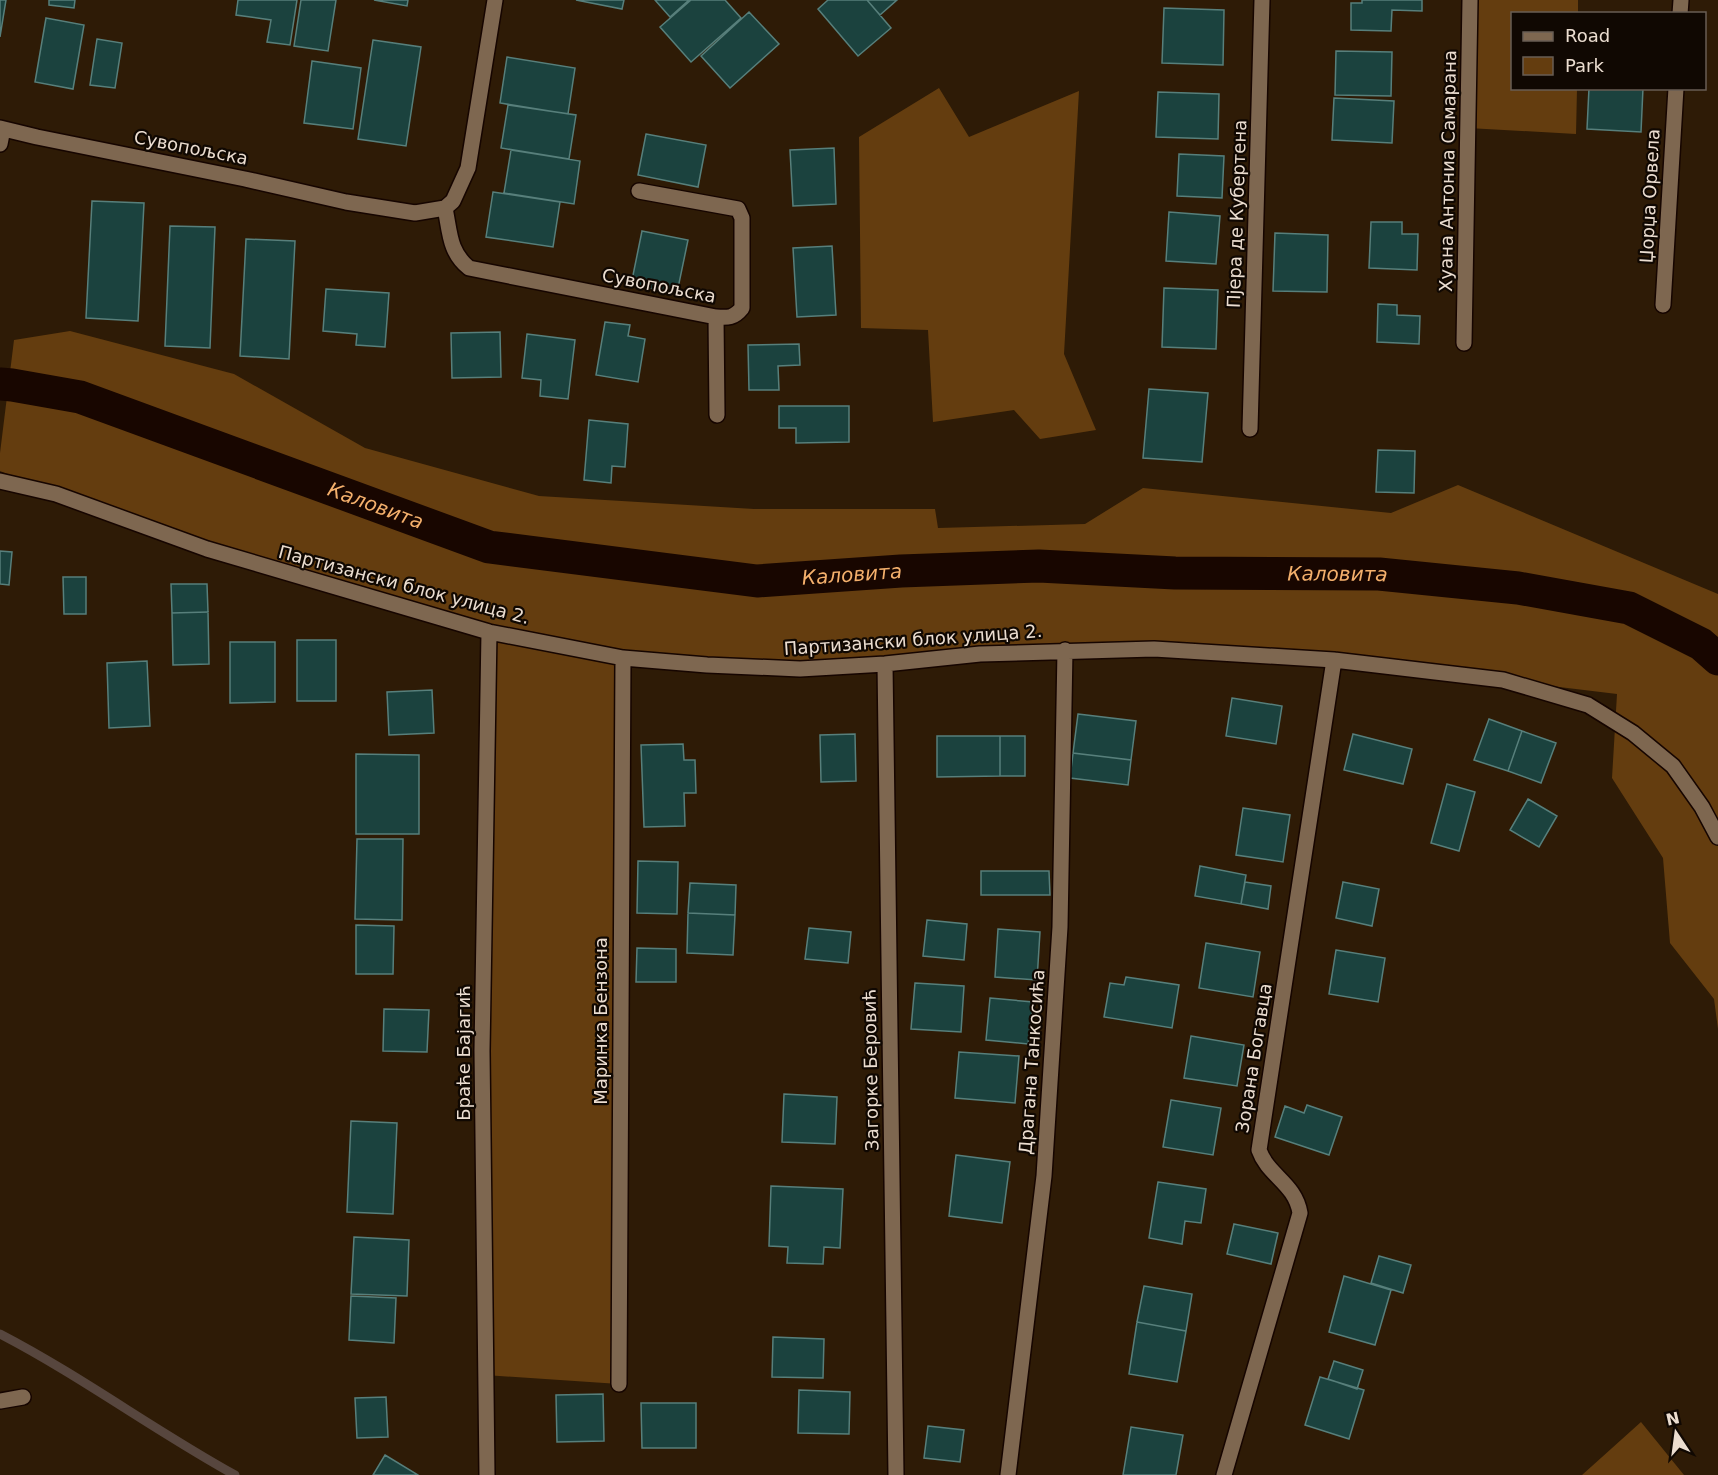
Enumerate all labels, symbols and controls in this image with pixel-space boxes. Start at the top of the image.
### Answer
legend [1511,12,1706,90]
text: Road [1565,25,1610,46]
street label: Хуана Антониа Самарана [1435,50,1460,292]
text: Park [1565,55,1604,76]
street label: Пјера де Кубертена [1223,119,1250,309]
street label: Сувопољска [132,126,250,169]
street label: Џорџа Орвела [1636,128,1664,264]
street label: Сувопољска [600,264,718,307]
water label: Каловита [324,477,427,534]
street label: Партизански блок улица 2. [276,541,532,628]
water label: Каловита [801,559,903,590]
water label: Каловита [1287,562,1389,587]
street label: Партизански блок улица 2. [783,620,1043,659]
street label: Маринка Бензона [590,937,611,1105]
street label: Драгана Танкосића [1015,969,1048,1155]
street label: Зорана Богавца [1231,982,1276,1134]
street label: Браће Бајагић [453,985,474,1121]
street label: Загорке Беровић [859,989,882,1151]
north arrow [1646,1403,1706,1463]
text: N [1664,1408,1681,1430]

